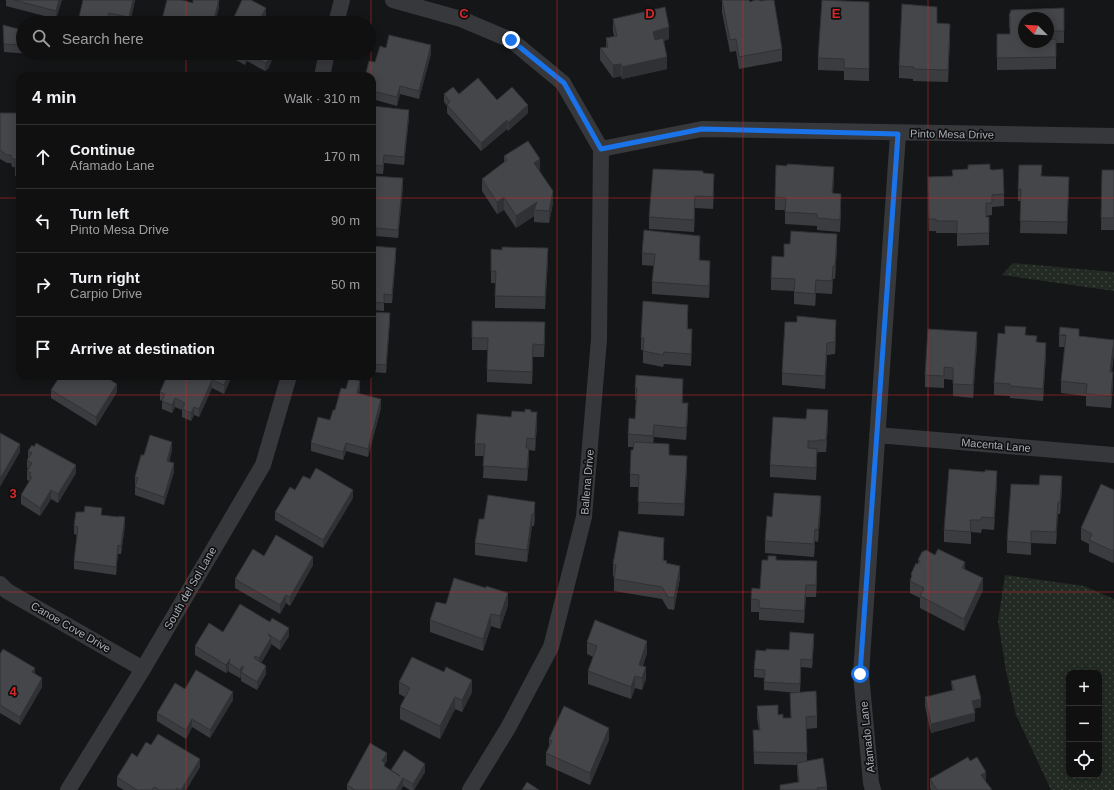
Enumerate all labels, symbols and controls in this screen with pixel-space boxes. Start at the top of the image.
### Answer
text: C [459,6,469,21]
text: D [645,6,655,21]
text: E [832,6,841,21]
north arrow [1018,12,1054,48]
search box [16,16,376,60]
icon: search [30,27,52,49]
text: Search here [62,30,144,47]
route end [502,31,520,49]
text: 4 min [32,88,76,107]
text: Walk · 310 m [284,91,360,106]
street label: Pinto Mesa Drive [910,127,994,141]
text: Continue [70,141,135,158]
icon: ahead [32,146,54,168]
text: 170 m [324,149,360,164]
text: Afamado Lane [70,158,155,173]
text: Turn left [70,205,129,222]
icon: left [32,210,54,232]
text: 90 m [331,213,360,228]
text: Pinto Mesa Drive [70,222,169,237]
text: Turn right [70,269,140,286]
icon: right [32,274,54,296]
text: 50 m [331,277,360,292]
text: Carpio Drive [70,286,142,301]
icon: arrive [32,338,54,360]
text: Arrive at destination [70,340,215,357]
street label: Macenta Lane [961,436,1031,454]
street label: Ballena Drive [578,449,596,515]
text: 3 [9,486,17,501]
street label: South del Sol Lane [162,545,218,631]
street label: Canoe Cove Drive [29,599,113,655]
route start [851,665,869,683]
map controls [1066,670,1102,778]
button: + [1066,670,1102,706]
text: 4 [9,684,17,699]
street label: Afamado Lane [857,701,877,773]
button: − [1066,706,1102,742]
button: locate [1066,742,1102,778]

